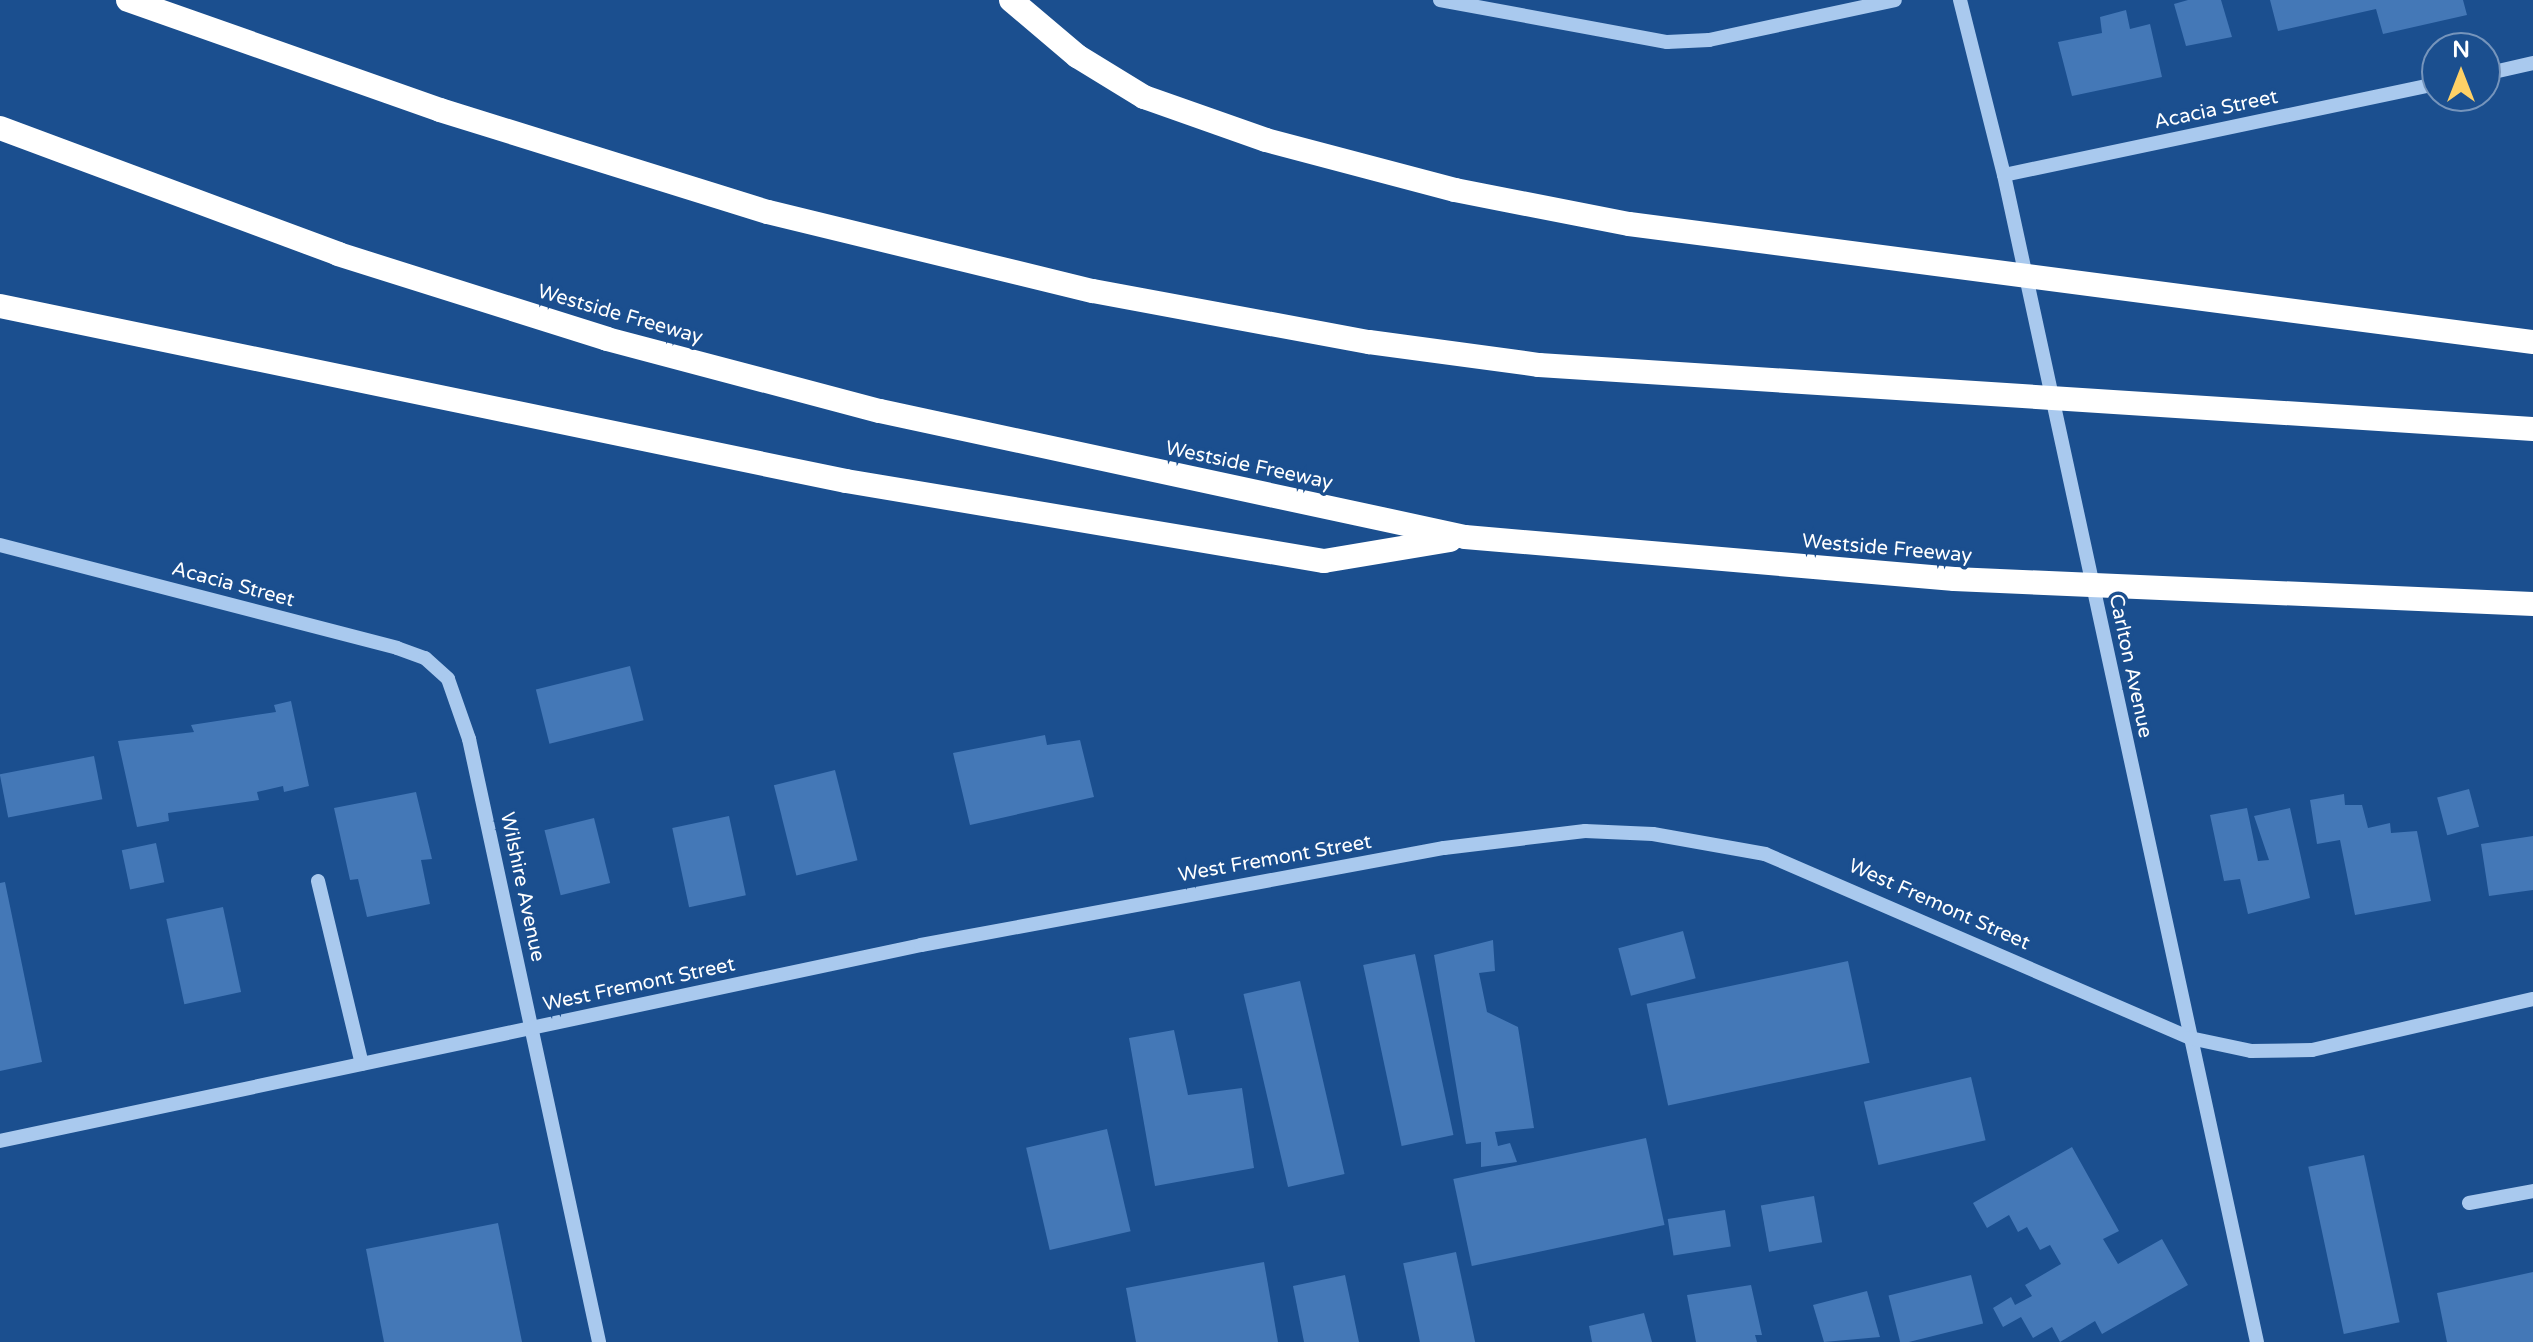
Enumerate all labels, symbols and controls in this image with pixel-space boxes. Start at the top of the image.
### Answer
north arrow [2421,32,2501,112]
text: N [2452,37,2470,63]
street label: Acacia Street [2152,85,2280,135]
street label: Westside Freeway [535,280,705,350]
street label: Westside Freeway [1163,437,1335,495]
street label: Westside Freeway [1801,530,1973,568]
street label: Acacia Street [169,557,297,613]
street label: Carlton Avenue [2103,592,2157,740]
street label: Wilshire Avenue [494,810,550,964]
street label: West Fremont Street [1177,830,1373,888]
street label: West Fremont Street [1845,854,2033,956]
street label: West Fremont Street [541,953,737,1017]

